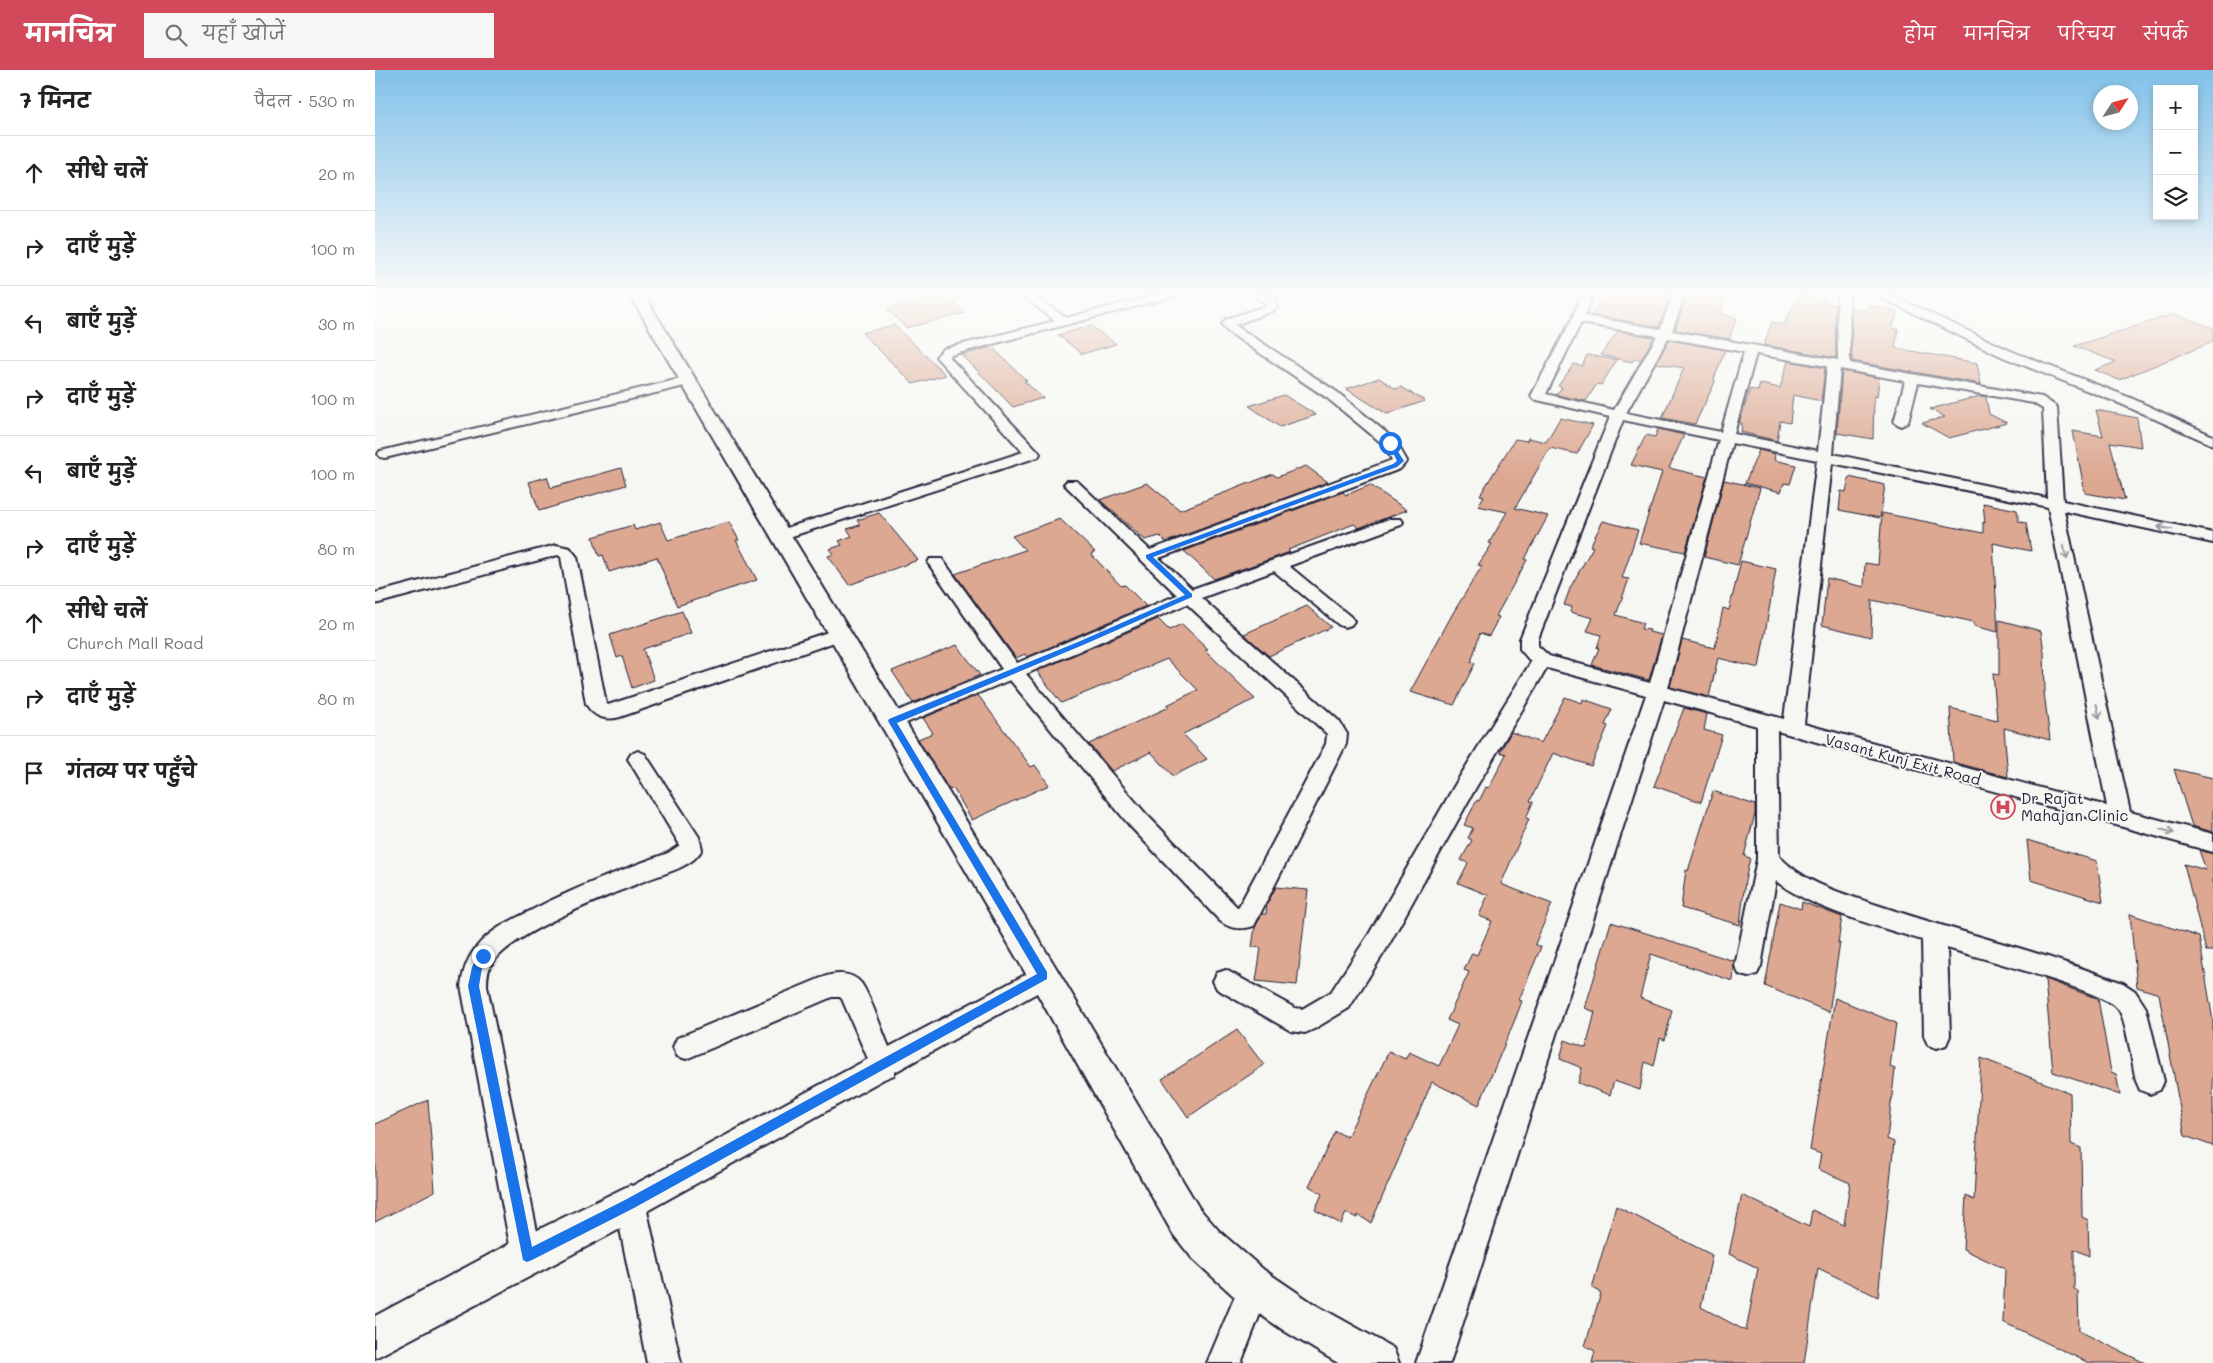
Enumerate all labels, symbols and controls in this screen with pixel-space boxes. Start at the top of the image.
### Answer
search box [144,13,494,58]
text: मानचित्र [25,17,114,48]
text: यहाँ खोजें [202,20,285,45]
icon: search [162,21,190,49]
text: होम [1904,21,1936,45]
text: मानचित्र [1964,21,2030,45]
text: परिचय [2058,21,2115,45]
text: संपर्क [2143,21,2188,45]
north arrow [2093,85,2138,130]
map controls [2153,85,2198,220]
button: + [2153,85,2198,130]
text: 7 मिनट [20,86,90,113]
text: पैदल · 530 m [254,90,355,111]
button: − [2153,130,2198,175]
text: सीधे चलें [67,158,147,183]
icon: ahead [20,159,48,187]
text: 20 m [318,163,355,184]
button: layers [2153,175,2198,220]
text: दाएँ मुड़ें [67,233,135,258]
icon: right [20,234,48,262]
text: 100 m [310,238,355,259]
text: बाएँ मुड़ें [67,308,136,333]
icon: left [20,309,48,337]
text: 30 m [318,313,355,334]
text: दाएँ मुड़ें [67,383,135,408]
icon: right [20,384,48,412]
text: 100 m [310,388,355,409]
route start [1379,432,1402,455]
text: बाएँ मुड़ें [67,458,136,483]
icon: left [20,459,48,487]
text: 100 m [310,463,355,484]
one-way arrow [2158,523,2174,532]
text: दाएँ मुड़ें [67,533,135,558]
icon: right [20,534,48,562]
text: 80 m [318,538,355,559]
one-way arrow [2060,543,2070,559]
text: सीधे चलें [67,598,147,623]
icon: ahead [20,609,48,637]
text: 20 m [318,613,355,634]
text: Church Mall Road [67,632,204,653]
text: दाएँ मुड़ें [67,683,135,708]
icon: right [20,684,48,712]
text: 80 m [318,688,355,709]
one-way arrow [2094,702,2103,718]
street label: Vasant Kunj Exit Road [1823,729,1983,789]
text: गंतव्य पर पहुँचे [67,758,196,783]
icon: arrive [20,759,48,787]
place label: Dr Rajat Mahajan Clinic [2021,788,2129,825]
hospital icon: Dr Rajat Mahajan Clinic [1990,794,2016,820]
one-way arrow [2158,826,2174,836]
route end [472,945,495,968]

